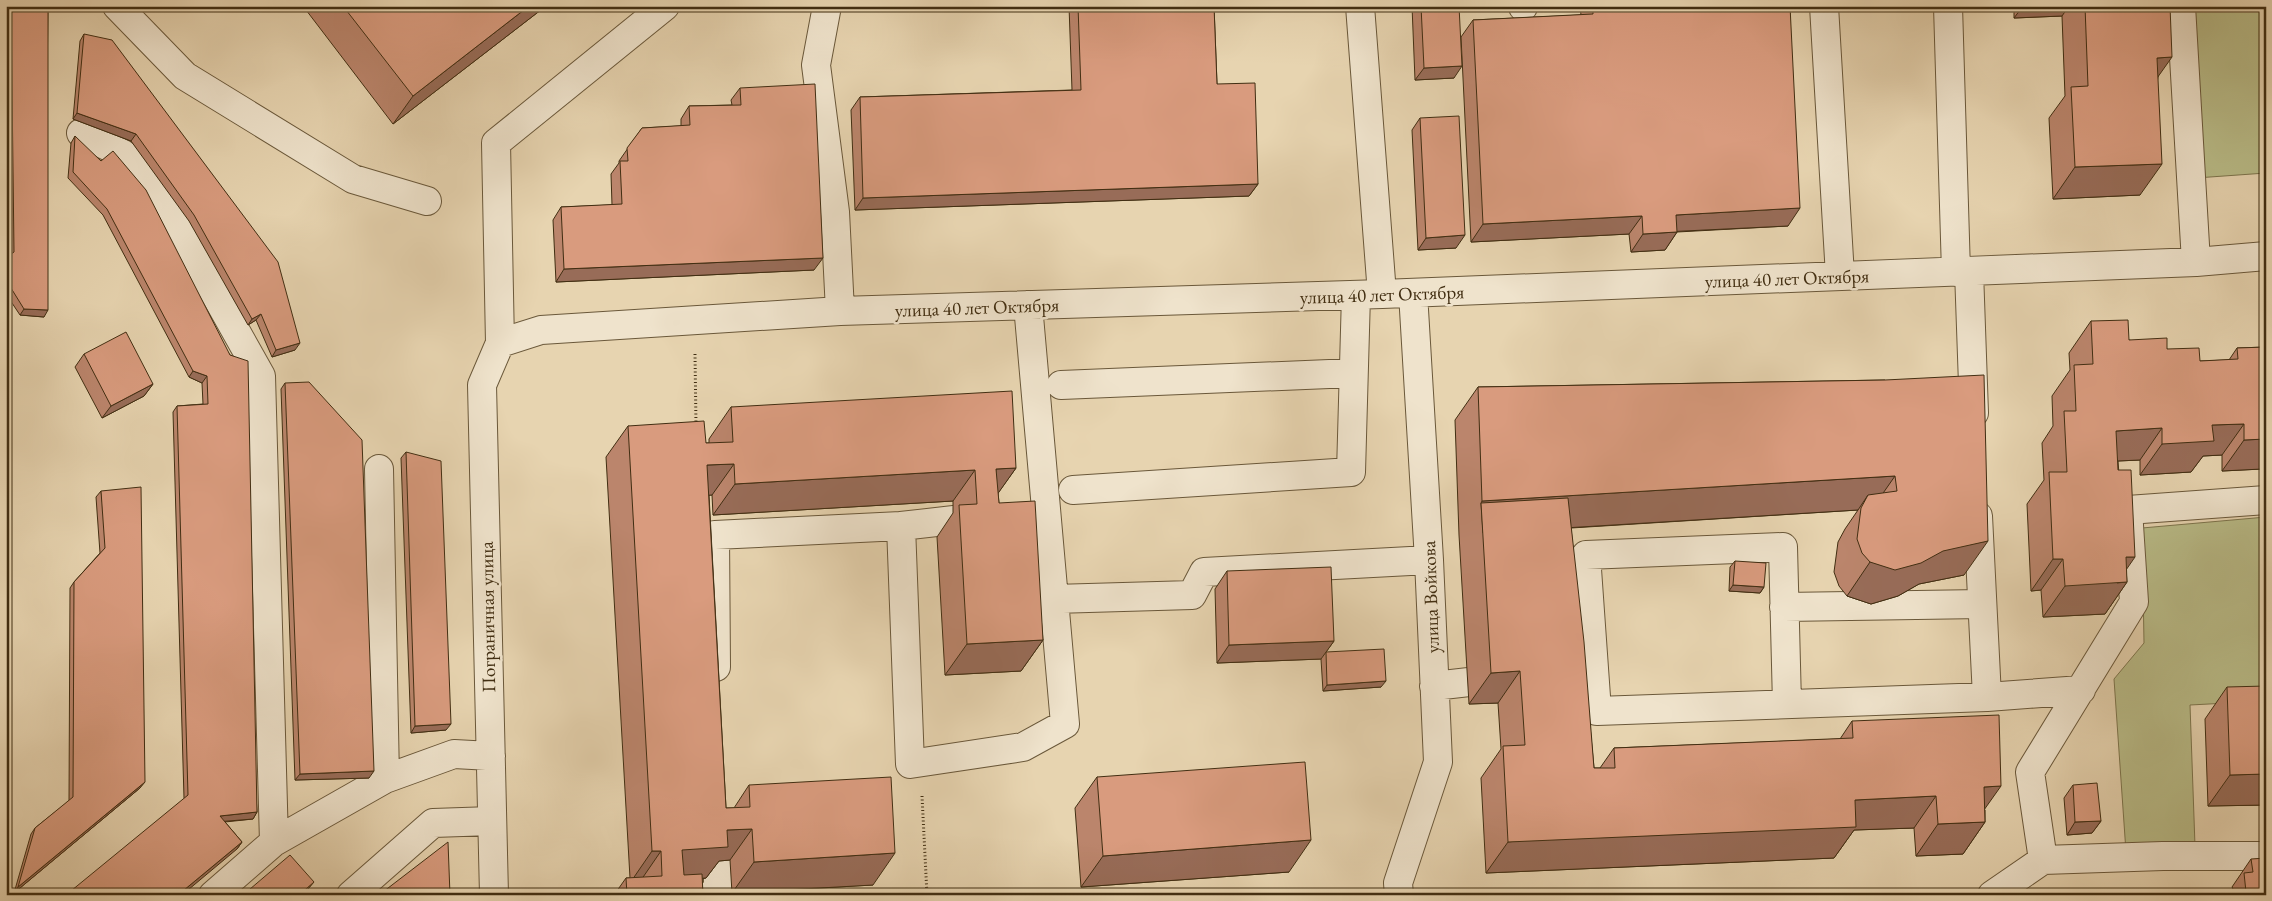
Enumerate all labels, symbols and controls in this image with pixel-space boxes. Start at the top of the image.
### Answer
street label: улица 40 лет Октября [1704,263,1870,294]
street label: улица 40 лет Октября [1299,279,1465,310]
street label: улица 40 лет Октября [894,292,1060,323]
street label: улица Войкова [1416,540,1445,654]
street label: Пограничная улица [474,541,501,693]

